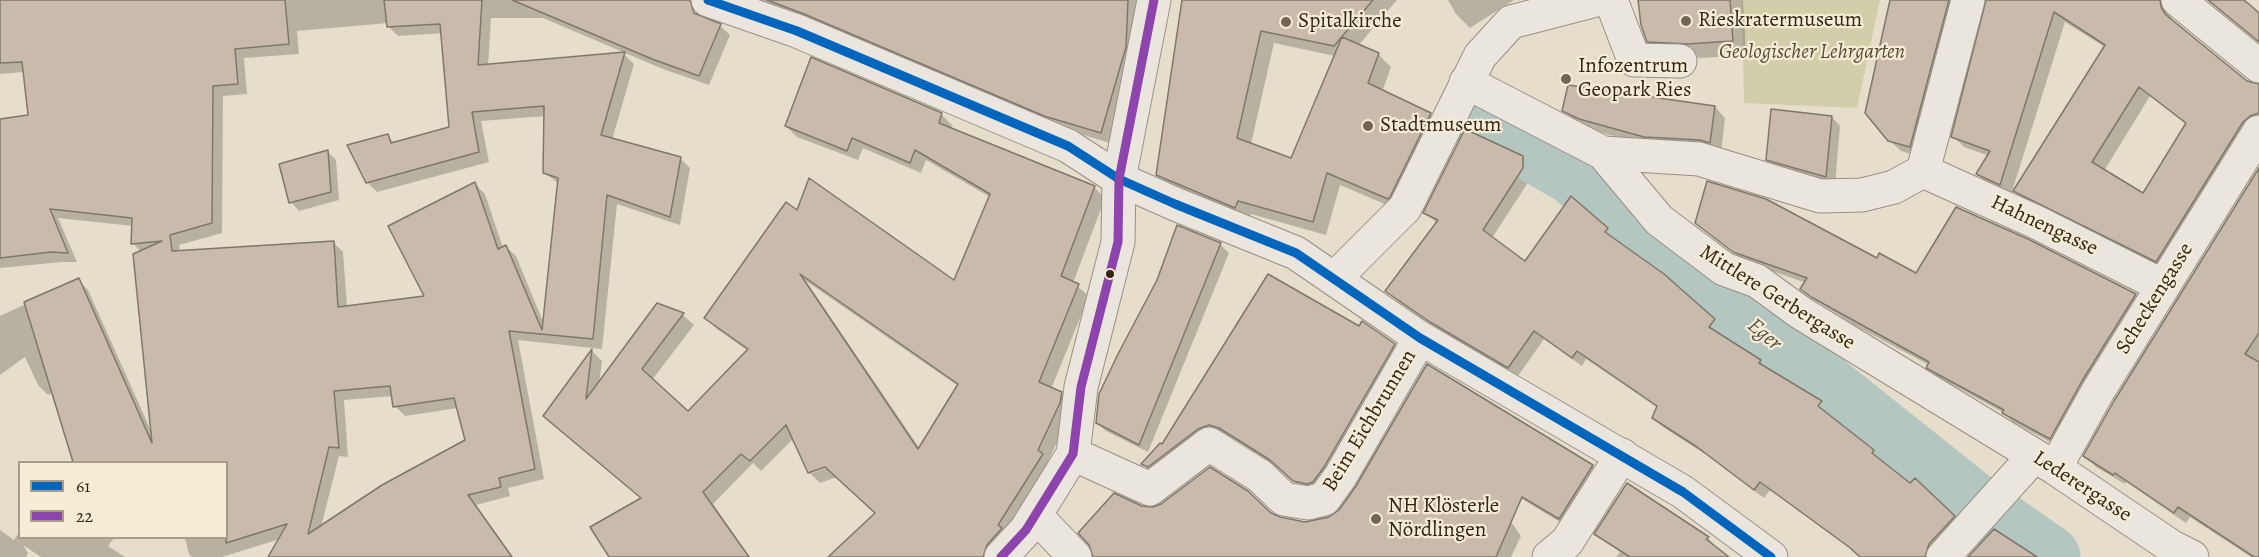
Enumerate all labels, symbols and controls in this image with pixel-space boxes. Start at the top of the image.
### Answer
place label: Rieskratermuseum [1698,8,1862,34]
place label: Spitalkirche [1298,9,1402,35]
marker: Rieskratermuseum [1679,14,1693,28]
marker: Spitalkirche [1279,15,1293,29]
park label: Geologischer Lehrgarten [1719,40,1905,66]
place label: Infozentrum Geopark Ries [1578,54,1691,104]
marker: Infozentrum Geopark Ries [1559,72,1573,86]
place label: Stadtmuseum [1380,113,1502,139]
marker: Stadtmuseum [1361,119,1375,133]
street label: Hahnengasse [1986,190,2102,262]
street label: Scheckengasse [2111,239,2199,359]
street label: Mittlere Gerbergasse [1695,240,1859,356]
unlabelled marker [1104,268,1116,280]
water label: Eger [1741,313,1787,357]
street label: Beim Eichbrunnen [1318,345,1422,497]
street label: Lederergasse [2028,446,2136,528]
legend [18,461,228,539]
text: 61 [76,474,90,498]
place label: NH Klösterle Nördlingen [1388,494,1499,544]
text: 22 [76,504,93,528]
marker: NH Klösterle Nördlingen [1369,512,1383,526]

